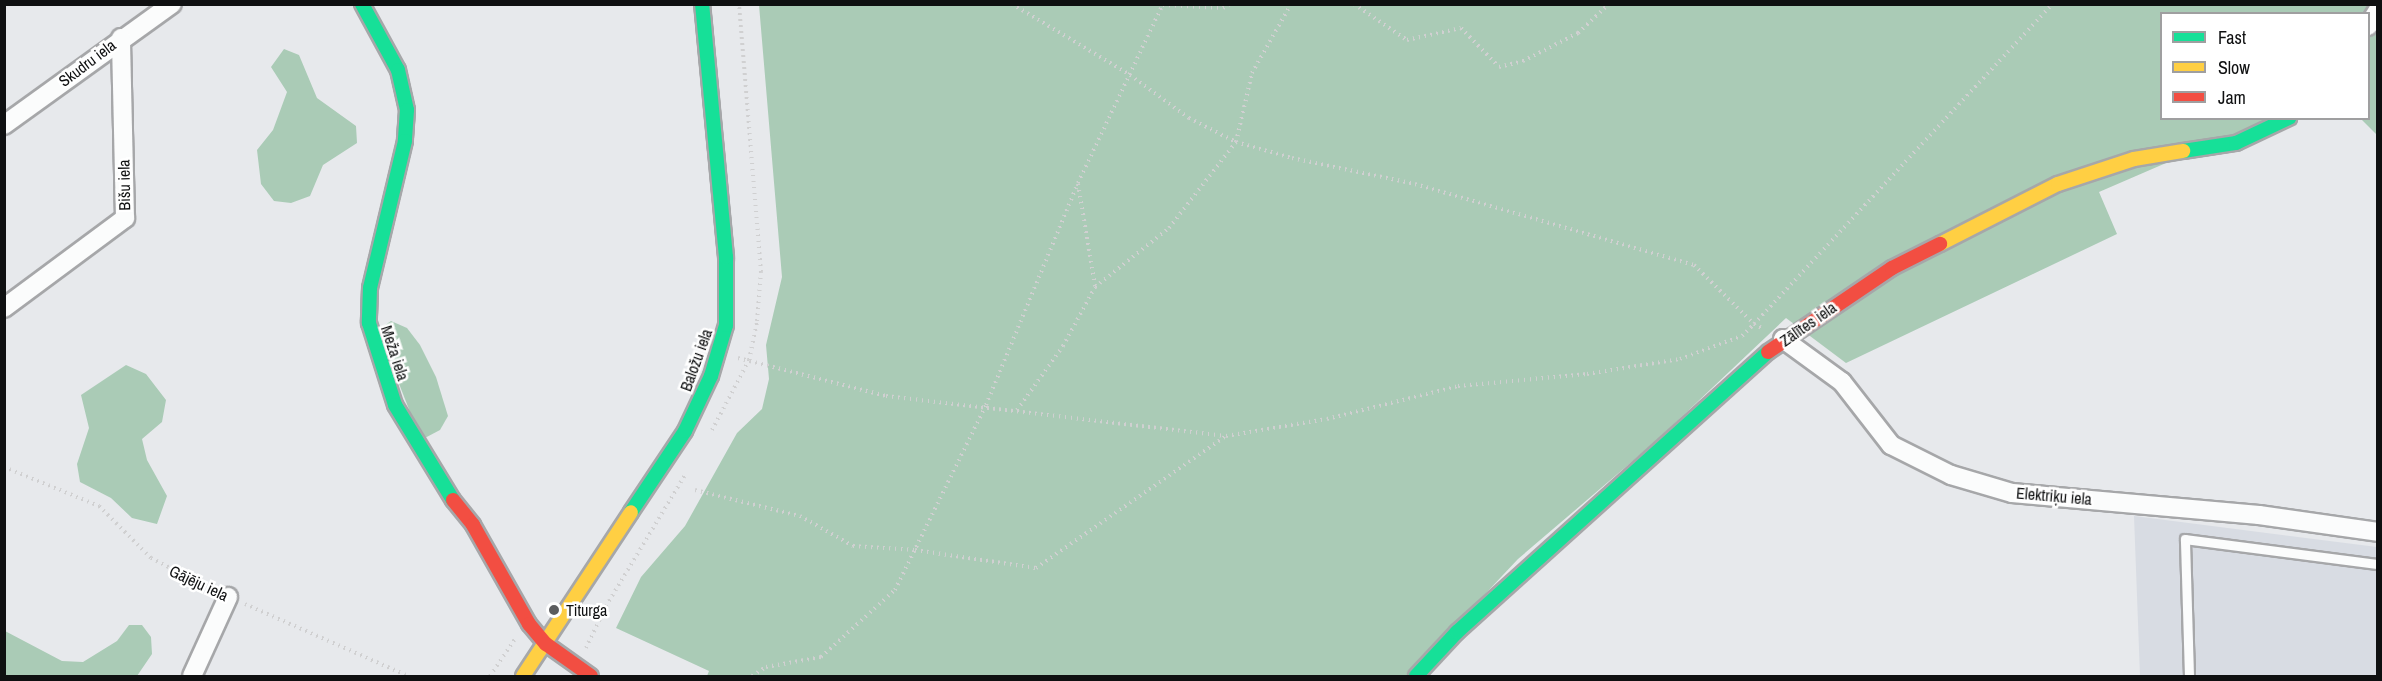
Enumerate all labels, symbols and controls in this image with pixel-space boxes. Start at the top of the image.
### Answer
legend [2160,12,2370,120]
text: Fast [2218,25,2246,50]
street label: Skudru iela [55,35,119,91]
text: Slow [2218,55,2250,80]
text: Jam [2218,85,2246,110]
street label: Bišu iela [114,159,134,211]
street label: Zālītes iela [1776,298,1840,350]
street label: Meža iela [377,323,413,383]
street label: Baložu iela [676,326,716,394]
street label: Elektriķu iela [2015,483,2093,509]
street label: Gājēju iela [167,561,231,605]
place label: Titurga [566,600,607,620]
marker: Titurga [547,603,561,617]

